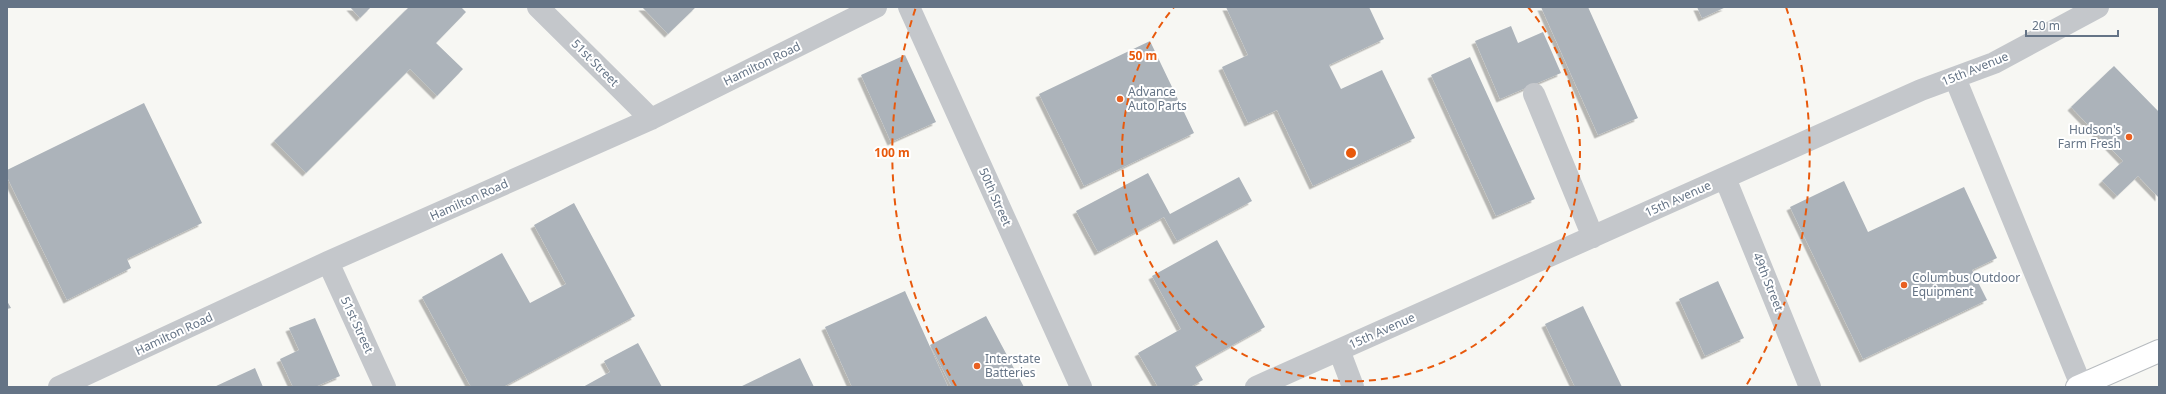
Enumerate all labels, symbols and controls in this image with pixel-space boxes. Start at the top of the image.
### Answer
scale bar [2026,12,2118,38]
text: 20 m [2032,17,2060,34]
street label: 51st Street [568,35,623,90]
street label: Hamilton Road [720,37,803,90]
text: 50 m [1129,47,1157,64]
street label: 15th Avenue [1939,47,2011,90]
place label: Advance Auto Parts [1128,83,1187,114]
marker: Advance Auto Parts [1115,94,1125,104]
place label: Hudson's Farm Fresh [2058,121,2121,152]
marker: Hudson's Farm Fresh [2124,132,2134,142]
text: 100 m [874,144,910,161]
centre of rings [1344,146,1358,160]
street label: 50th Street [975,165,1016,229]
street label: Hamilton Road [427,175,511,224]
street label: 15th Avenue [1642,176,1714,221]
street label: 49th Street [1749,250,1788,314]
place label: Columbus Outdoor Equipment [1912,269,2020,300]
marker: Columbus Outdoor Equipment [1899,280,1909,290]
street label: 51st Street [337,294,378,356]
street label: Hamilton Road [132,308,215,359]
street label: 15th Avenue [1346,308,1418,353]
place label: Interstate Batteries [985,350,1041,381]
marker: Interstate Batteries [972,361,982,371]

